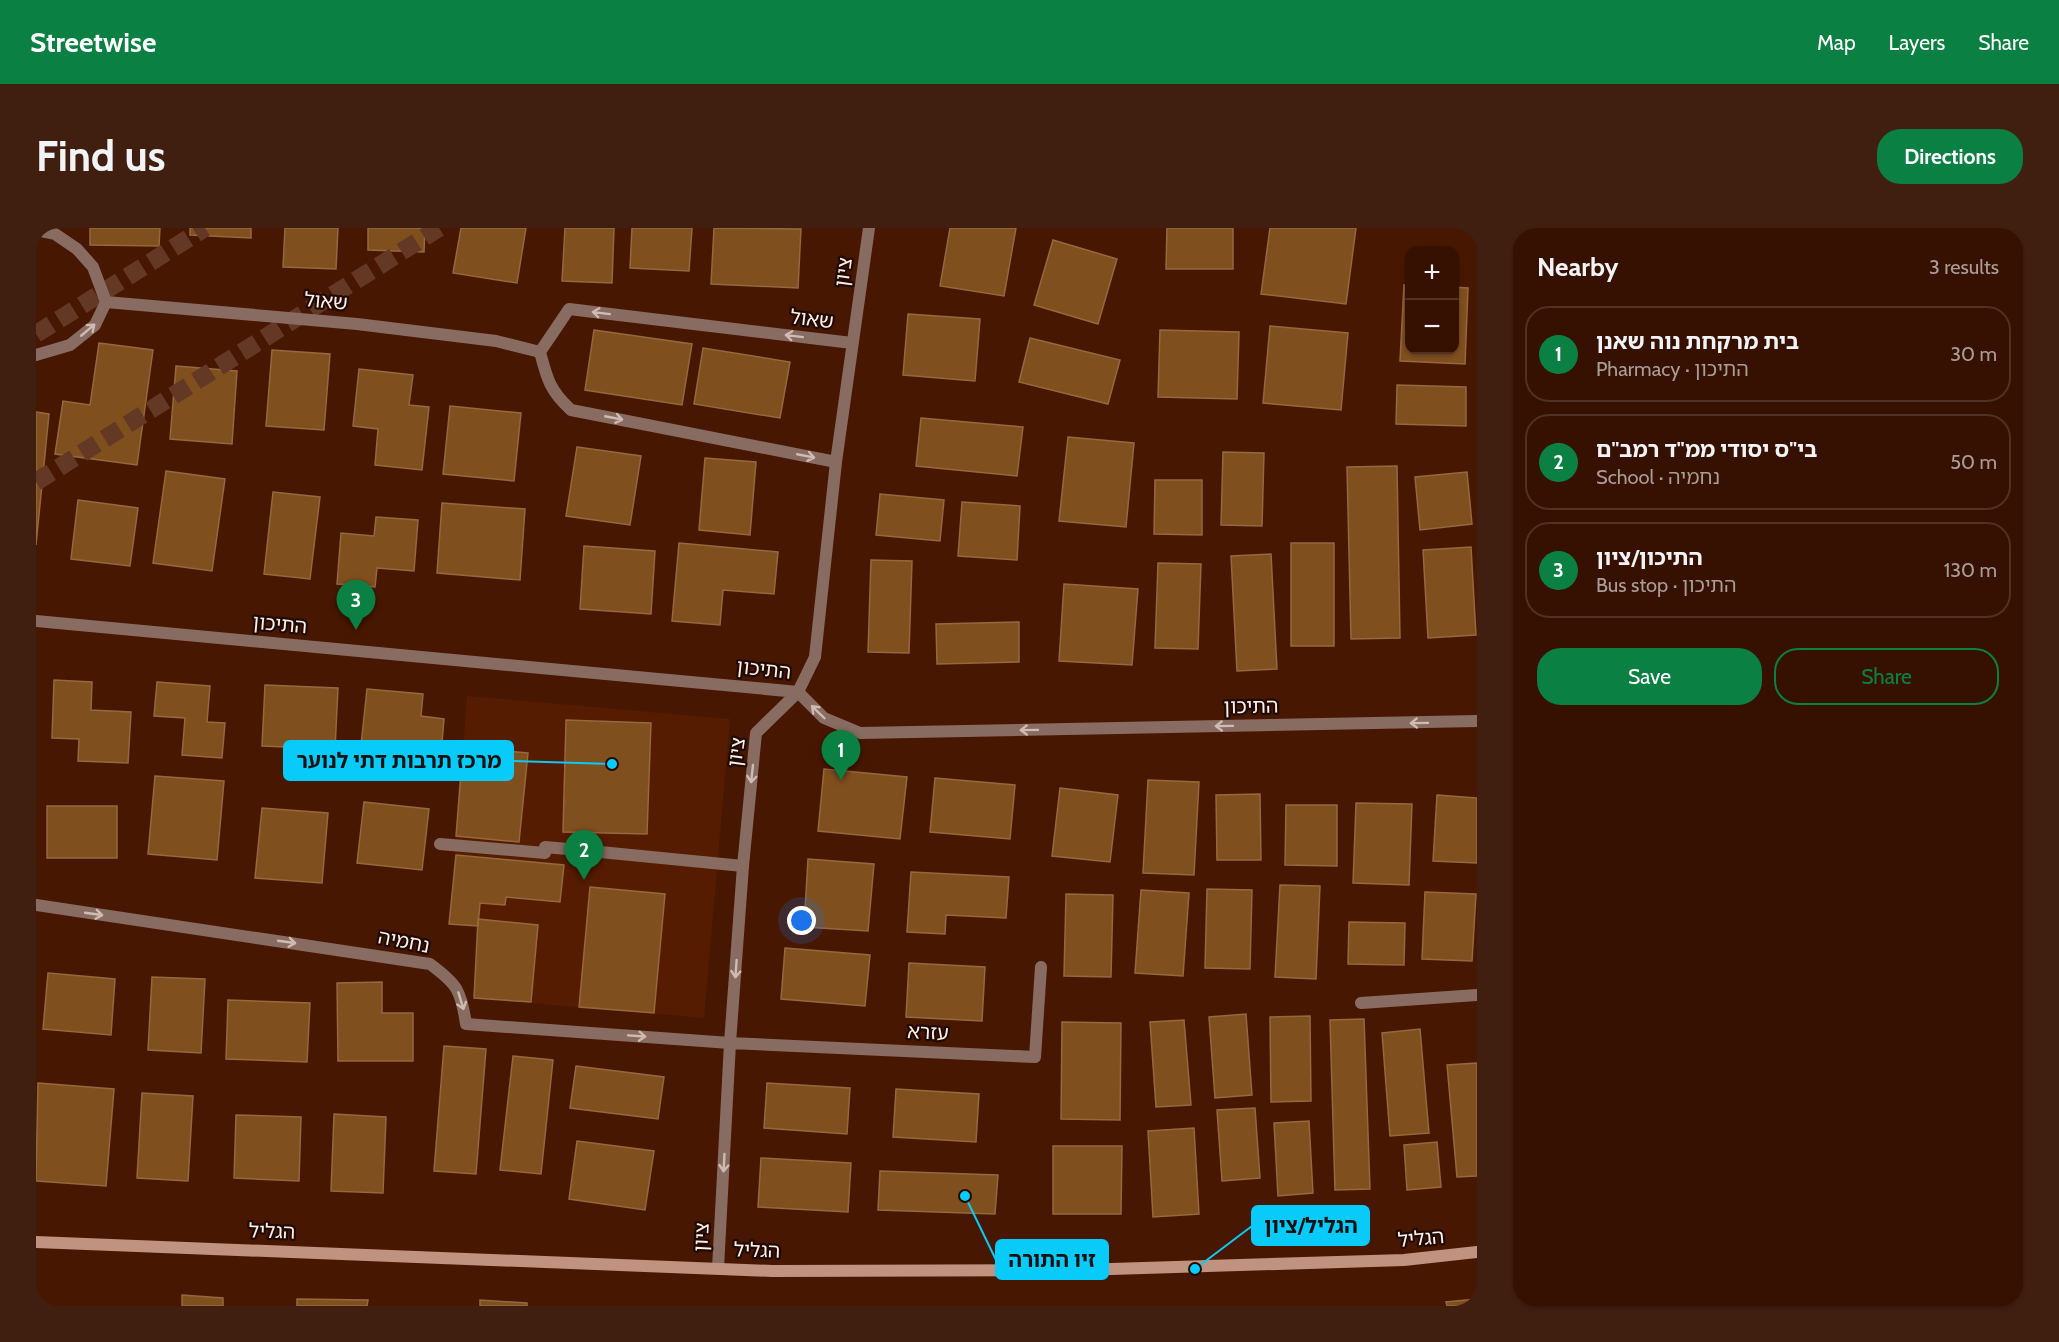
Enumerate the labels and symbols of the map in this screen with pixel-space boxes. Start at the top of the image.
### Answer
street label: ציון [829,256,857,288]
street label: שאול [303,287,349,315]
street label: שאול [789,304,835,334]
one-way arrow [591,307,611,318]
one-way arrow [80,324,96,337]
one-way arrow [785,330,805,341]
one-way arrow [604,413,624,424]
one-way arrow [795,451,815,462]
pin: 3 [336,580,376,630]
street label: התיכון [252,610,308,638]
street label: התיכון [736,654,792,684]
street label: התיכון [1223,694,1279,718]
one-way arrow [811,705,826,719]
one-way arrow [1409,717,1429,728]
one-way arrow [1214,720,1234,732]
one-way arrow [1019,724,1039,735]
pin: 1 [822,730,860,780]
street label: ציון [722,736,750,768]
callout: מרכז תרבות דתי לנוער [284,741,513,780]
text: מרכז תרבות דתי לנוער [296,748,502,773]
one-way arrow [746,764,757,784]
pin: 2 [564,830,604,880]
your location [787,906,816,935]
one-way arrow [83,908,103,919]
street label: נחמיה [376,924,432,958]
one-way arrow [276,937,296,948]
one-way arrow [730,958,741,978]
one-way arrow [456,991,467,1010]
street label: עזרא [907,1019,949,1045]
one-way arrow [626,1031,646,1042]
one-way arrow [719,1153,730,1173]
callout: הגליל/ציון [1252,1206,1369,1245]
text: הגליל/ציון [1264,1213,1358,1238]
street label: הגליל [248,1218,296,1244]
street label: ציון [688,1222,714,1252]
street label: הגליל [1397,1224,1445,1252]
street label: הגליל [733,1237,781,1263]
callout: זיו התורה [996,1240,1108,1279]
text: זיו התורה [1008,1247,1096,1272]

